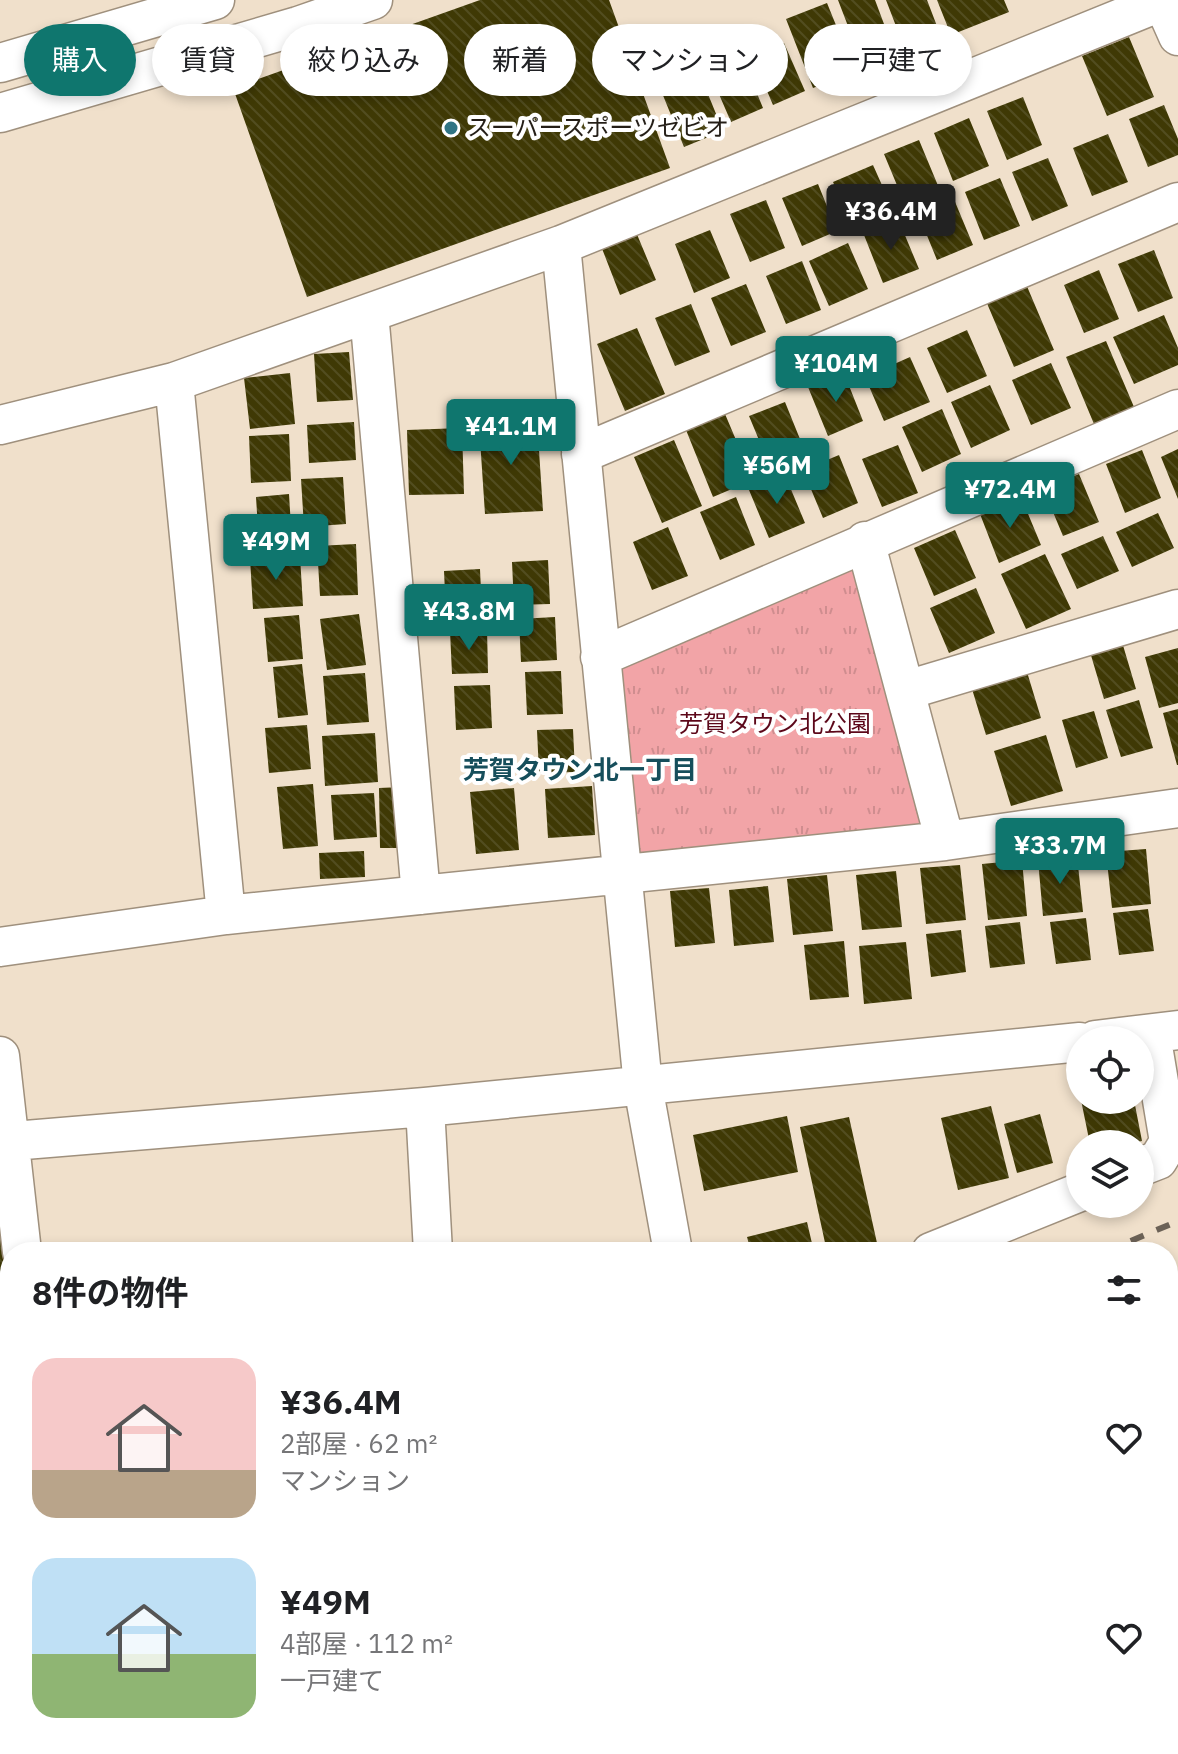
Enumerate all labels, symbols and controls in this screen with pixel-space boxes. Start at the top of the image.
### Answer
chip: 購入 [24,24,136,96]
chip: 賃貸 [152,24,264,96]
chip: 絞り込み [280,24,448,96]
chip: 新着 [464,24,576,96]
chip: マンション [592,24,788,96]
chip: 一戸建て [804,24,972,96]
place label: スーパースポーツゼビオ [467,111,729,143]
marker: スーパースポーツゼビオ [442,119,460,137]
pin: ¥36.4M [826,184,956,252]
text: ¥36.4M [844,193,938,227]
pin: ¥104M [780,336,892,404]
text: ¥104M [794,345,879,379]
pin: ¥41.1M [446,399,576,467]
text: ¥41.1M [464,408,558,442]
pin: ¥56M [730,438,824,506]
text: ¥56M [742,447,812,481]
pin: ¥72.4M [945,462,1075,530]
text: ¥72.4M [963,471,1057,505]
pin: ¥49M [229,514,323,582]
text: ¥49M [241,523,311,557]
pin: ¥43.8M [404,584,534,652]
text: ¥43.8M [422,593,516,627]
park label: 芳賀タウン北公園 [679,707,871,739]
district label: 芳賀タウン北一丁目 [463,752,697,786]
pin: ¥33.7M [995,818,1125,886]
text: ¥33.7M [1013,827,1107,861]
map controls [1066,1026,1154,1218]
button: locate [1066,1026,1154,1114]
button: layers [1066,1130,1154,1218]
icon: filters [1102,1268,1146,1312]
text: 8件の物件 [32,1270,188,1314]
text: ¥36.4M [280,1379,402,1423]
icon: home [96,1390,192,1486]
icon: heart [1102,1416,1146,1460]
text: 2部屋 · 62 m² [280,1426,437,1460]
text: マンション [280,1463,410,1497]
text: ¥49M [280,1579,371,1623]
icon: home [96,1590,192,1686]
icon: heart [1102,1616,1146,1660]
text: 4部屋 · 112 m² [280,1626,453,1660]
text: 一戸建て [280,1663,384,1697]

